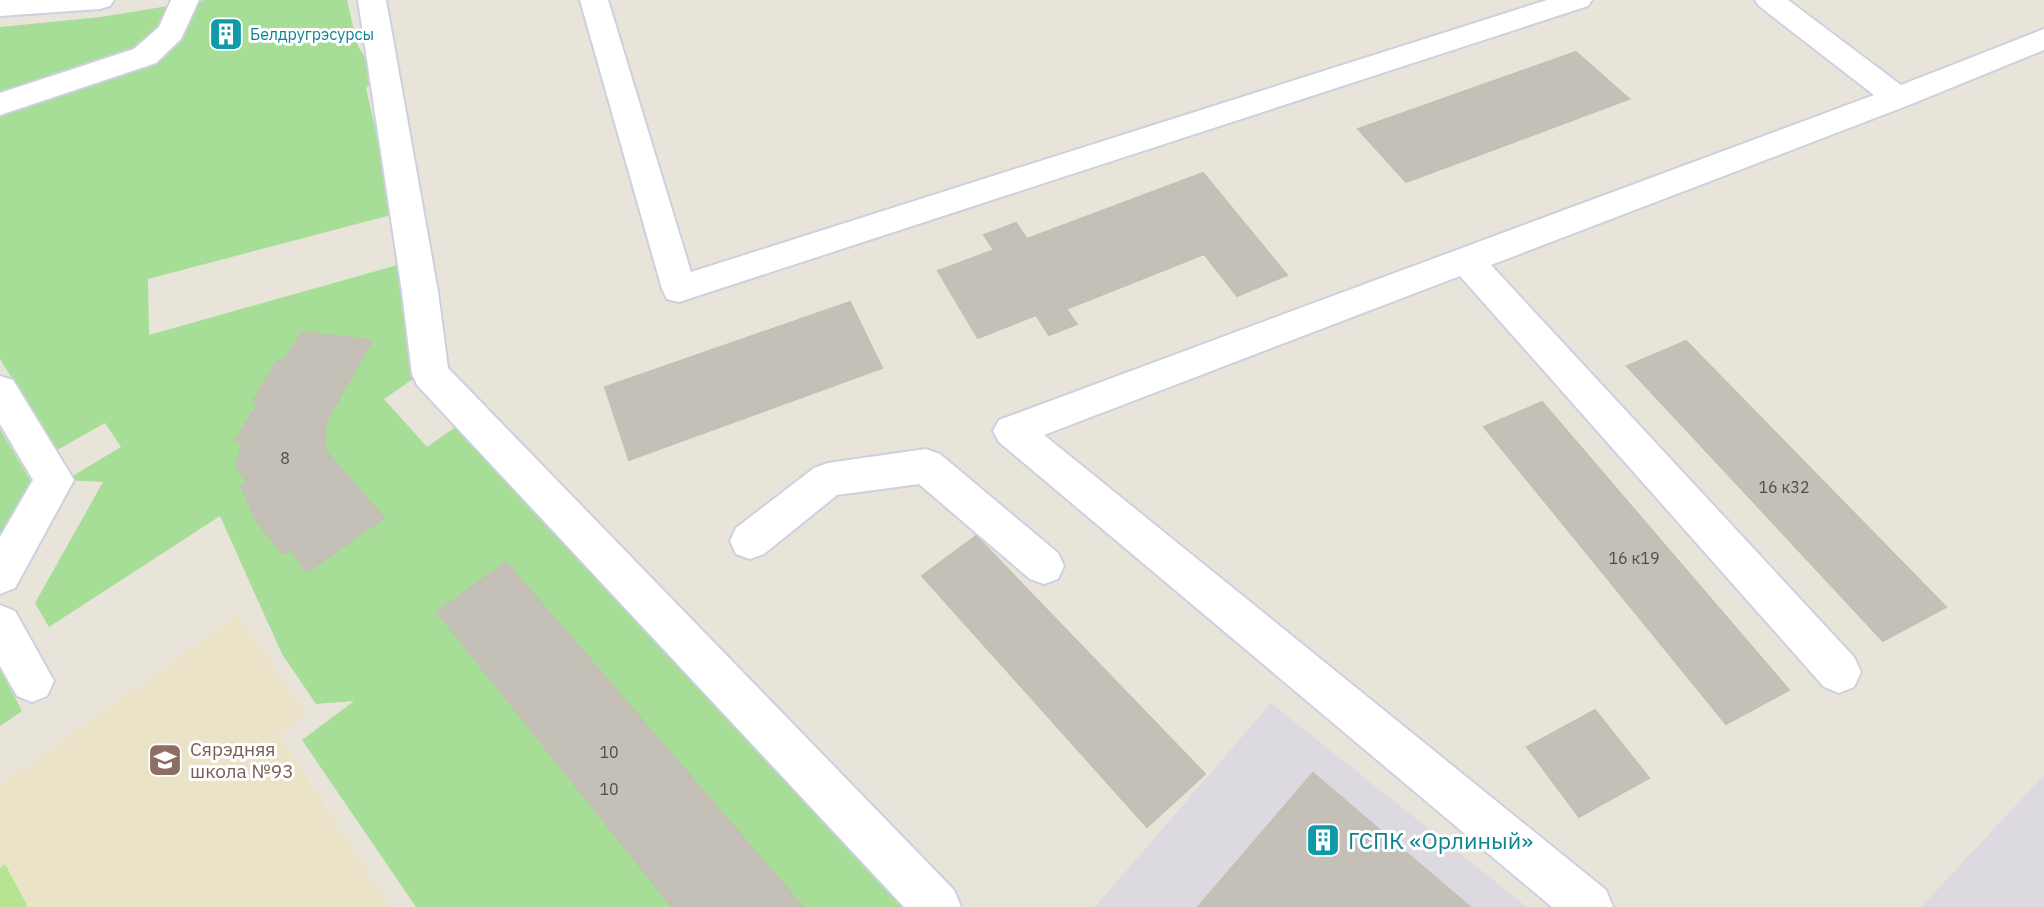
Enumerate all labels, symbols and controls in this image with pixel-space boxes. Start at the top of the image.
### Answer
building icon: Белдругрэсурсы [207,15,245,53]
place label: Белдругрэсурсы [250,24,374,44]
house number: 8 [280,448,290,468]
house number: 16 к32 [1759,477,1809,497]
house number: 16 к19 [1609,548,1659,568]
place label: Сярэдняя школа №93 [190,737,294,783]
school or university icon: Сярэдняя школа №93 [146,741,184,779]
house number: 10 [599,742,619,762]
house number: 10 [599,779,619,799]
building icon: ГСПК «Орлиный» [1304,821,1342,859]
place label: ГСПК «Орлиный» [1348,825,1533,855]

